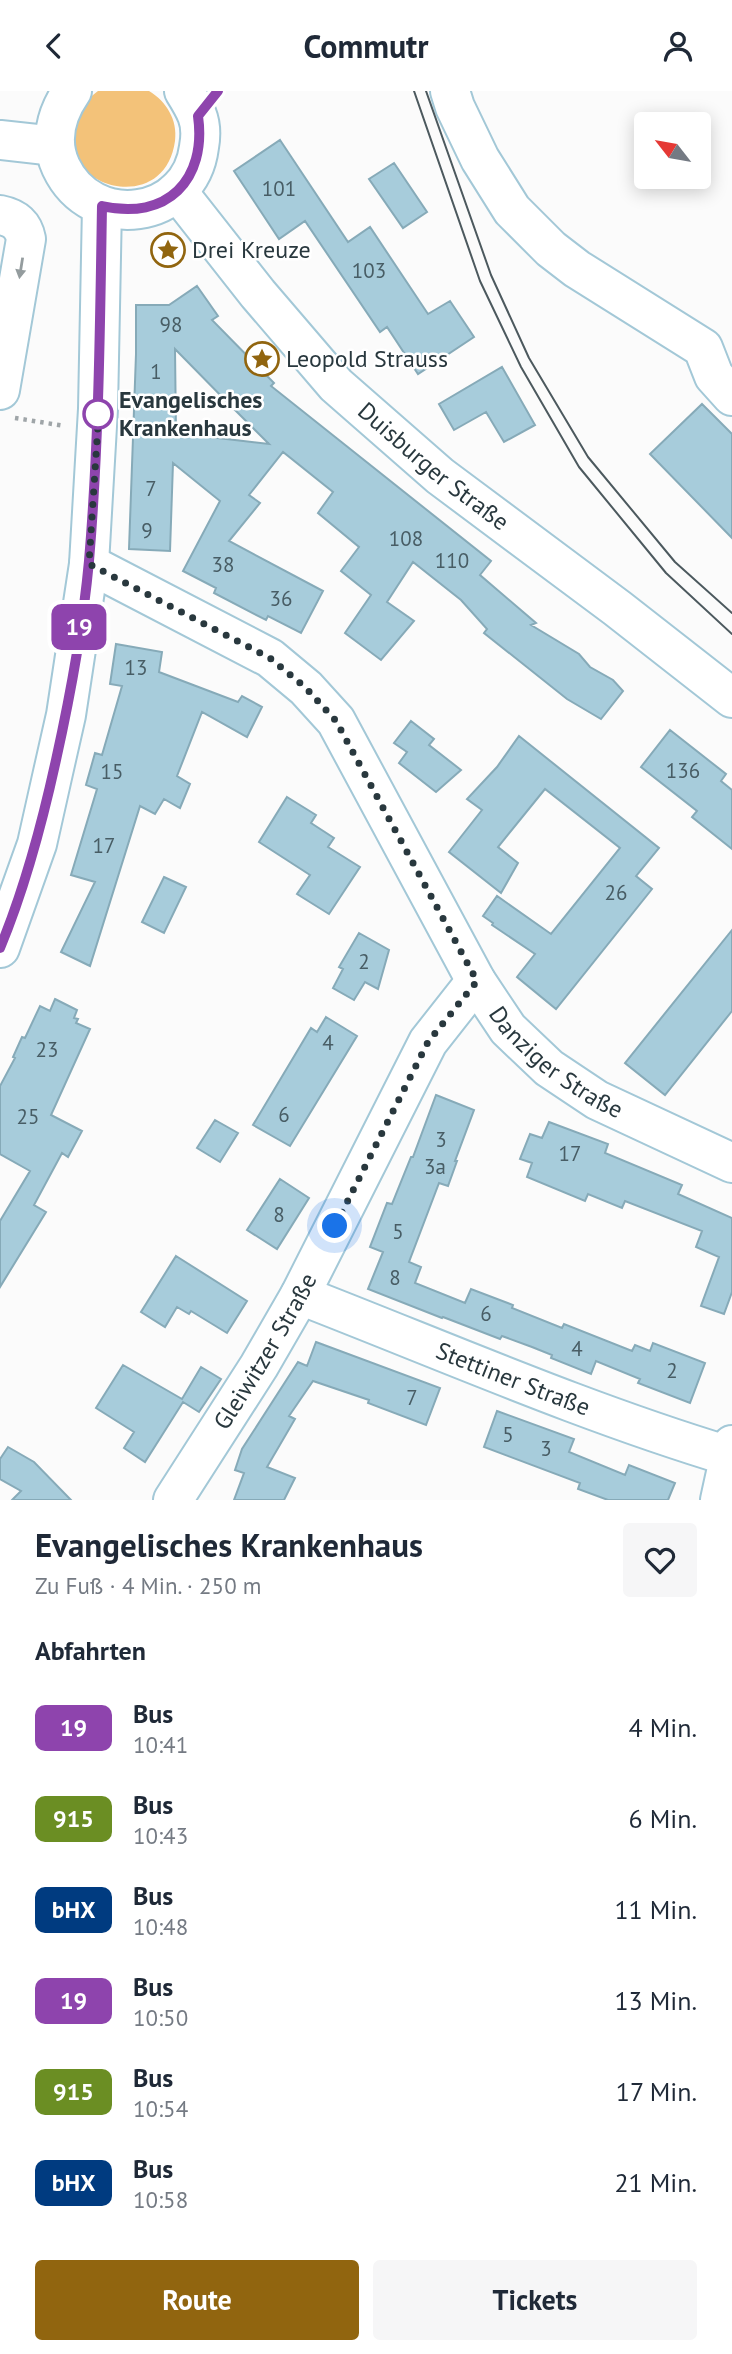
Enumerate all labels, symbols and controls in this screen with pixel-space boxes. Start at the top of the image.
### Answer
text: Commutr [303,25,429,67]
icon: back [35,27,73,65]
icon: person [659,27,697,65]
north arrow [634,112,710,189]
map controls [634,112,711,189]
house number: 101 [262,175,296,202]
place icon: Drei Kreuze [149,231,187,269]
place label: Drei Kreuze [192,234,311,265]
one-way arrow [15,257,26,279]
house number: 103 [352,257,386,284]
house number: 98 [160,311,182,338]
place icon: Leopold Strauss [243,340,281,378]
place label: Leopold Strauss [286,343,448,374]
house number: 1 [150,358,162,385]
place label: Evangelisches Krankenhaus [119,384,262,443]
street label: Duisburger Straße [352,395,515,537]
marker: Evangelisches Krankenhaus [83,399,113,429]
house number: 7 [145,475,157,502]
house number: 9 [141,517,153,544]
house number: 108 [389,525,423,552]
house number: 110 [435,547,469,574]
house number: 38 [212,551,234,578]
house number: 36 [270,585,292,612]
line badge: 19 [48,604,110,650]
text: 19 [65,611,93,642]
house number: 13 [125,654,147,681]
house number: 136 [666,757,700,784]
house number: 15 [101,758,123,785]
house number: 17 [93,832,115,859]
house number: 26 [605,879,627,906]
house number: 2 [358,948,370,975]
street label: Danziger Straße [482,1000,628,1125]
house number: 4 [322,1029,334,1056]
house number: 23 [36,1036,58,1063]
house number: 6 [278,1101,290,1128]
house number: 25 [17,1103,39,1130]
house number: 3 [435,1126,447,1153]
house number: 17 [559,1140,581,1167]
house number: 3a [424,1153,446,1180]
house number: 8 [273,1201,285,1228]
your location [317,1208,352,1243]
house number: 5 [392,1218,404,1245]
house number: 8 [389,1264,401,1291]
street label: Gleiwitzer Straße [206,1268,323,1435]
house number: 6 [480,1300,492,1327]
street label: Stettiner Straße [432,1335,594,1423]
house number: 4 [571,1335,583,1362]
house number: 2 [666,1357,678,1384]
house number: 7 [406,1384,418,1411]
house number: 5 [502,1421,514,1448]
house number: 3 [540,1435,552,1462]
text: Evangelisches Krankenhaus [35,1523,423,1566]
button: heart [623,1523,697,1597]
text: Zu Fuß · 4 Min. · 250 m [35,1571,261,1600]
text: Abfahrten [35,1634,146,1667]
text: Bus [133,1697,173,1730]
text: 4 Min. [629,1711,697,1744]
text: 19 [60,1712,87,1743]
text: 10:41 [133,1730,188,1759]
text: Bus [133,1788,173,1821]
text: 6 Min. [629,1802,697,1835]
text: 915 [53,1803,94,1834]
text: 10:43 [133,1821,188,1850]
text: Bus [133,1879,173,1912]
text: 11 Min. [614,1893,697,1926]
text: bHX [52,1894,95,1925]
text: 10:48 [133,1912,188,1941]
text: Bus [133,1970,173,2003]
text: 13 Min. [614,1984,697,2017]
text: 19 [60,1985,87,2016]
text: 10:50 [133,2003,188,2032]
text: Bus [133,2061,173,2094]
text: 17 Min. [616,2075,697,2108]
text: 915 [53,2076,94,2107]
text: 10:54 [133,2094,188,2123]
text: Bus [133,2152,173,2185]
text: 21 Min. [614,2166,697,2199]
text: bHX [52,2167,95,2198]
text: 10:58 [133,2185,188,2214]
button: Route [35,2260,359,2340]
button: Tickets [373,2260,697,2340]

